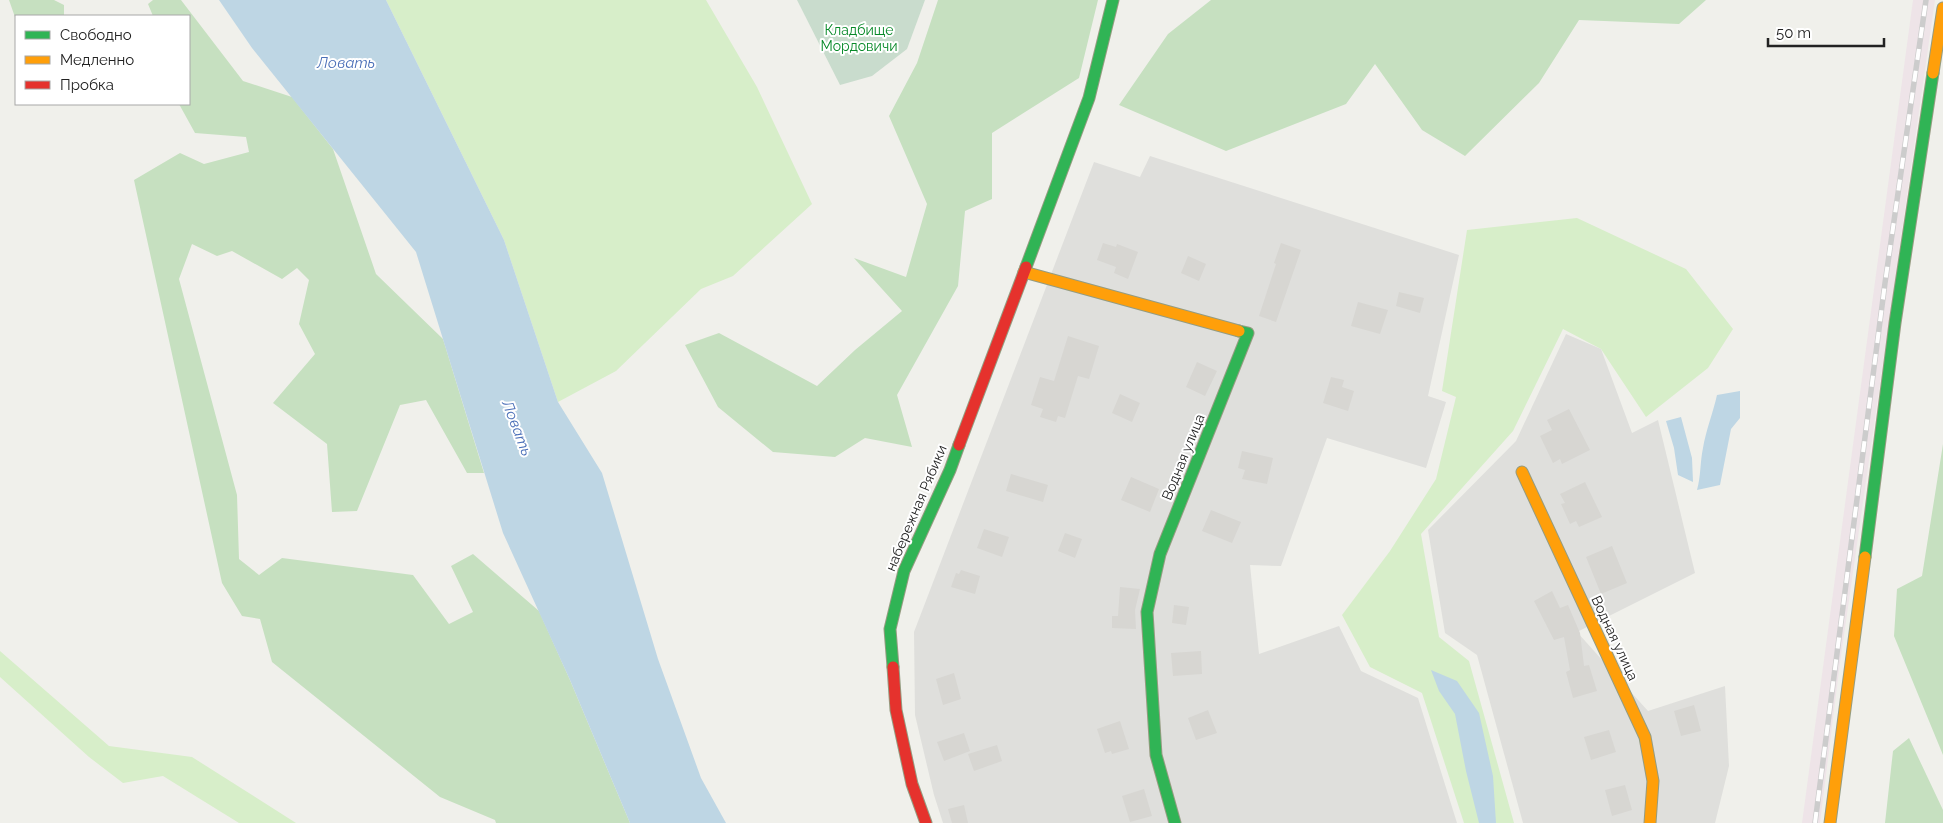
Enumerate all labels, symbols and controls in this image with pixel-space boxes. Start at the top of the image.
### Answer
legend [15,15,190,105]
scale bar [1768,15,1884,47]
park label: Кладбище Мордовичи [821,22,897,54]
text: 50 m [1776,24,1811,42]
text: Свободно [60,26,132,44]
text: Медленно [60,51,134,69]
water label: Ловать [316,54,375,72]
text: Пробка [60,76,114,94]
water label: Ловать [498,397,536,459]
street label: Водная улица [1158,412,1208,502]
street label: набережная Рябики [882,443,950,573]
street label: Водная улица [1588,593,1642,683]

